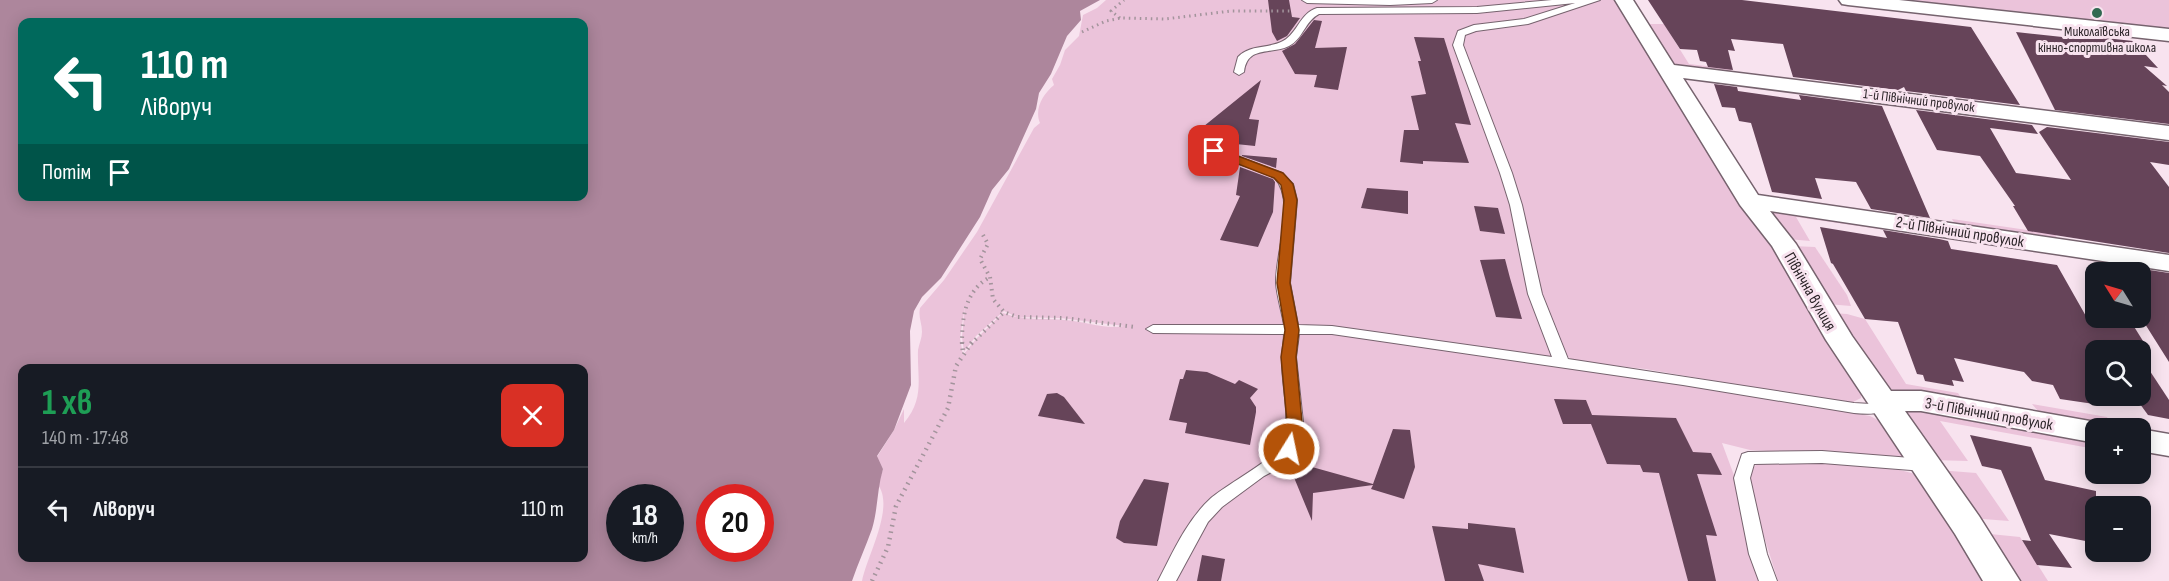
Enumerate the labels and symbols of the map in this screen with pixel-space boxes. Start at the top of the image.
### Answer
marker: Миколаївська кінно-спортивна школа [2090,6,2104,20]
place label: Миколаївська кінно-спортивна школа [2038,23,2156,56]
street label: 1-й Північний провулок [1862,85,1976,116]
pin [1188,125,1239,176]
street label: 2-й Північний провулок [1894,213,2026,252]
street label: Північна вулиця [1780,249,1840,334]
north arrow [2085,262,2151,328]
street label: 3-й Північний провулок [1923,394,2055,435]
position arrow [1257,417,1321,481]
speed limit sign: 20 [696,484,774,562]

